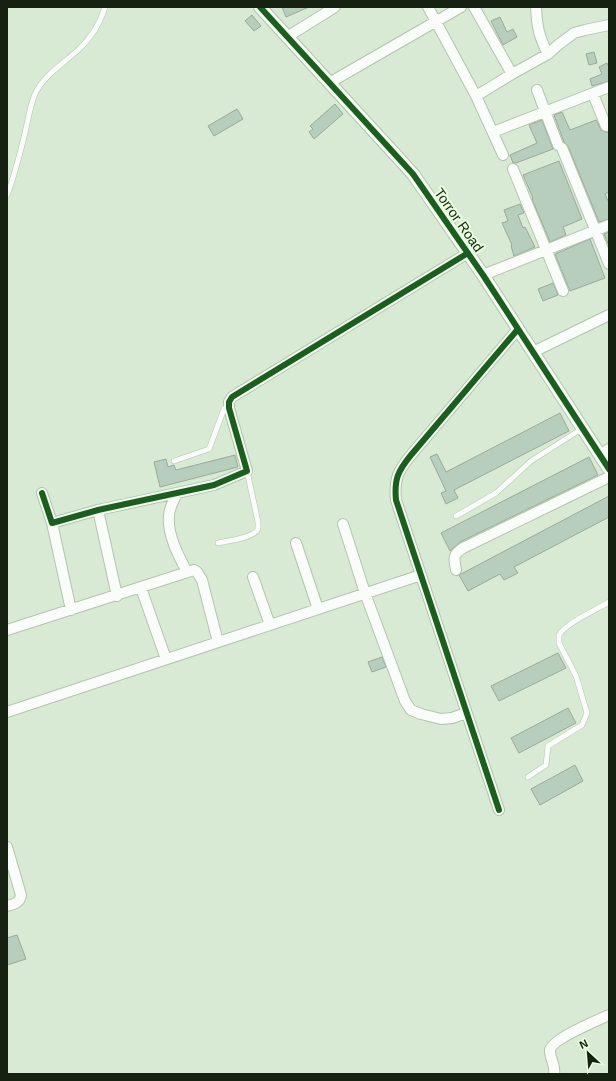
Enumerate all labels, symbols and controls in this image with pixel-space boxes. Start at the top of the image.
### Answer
street label: Torror Road [431,185,487,255]
north arrow [568,1033,608,1073]
text: N [577,1037,590,1051]

